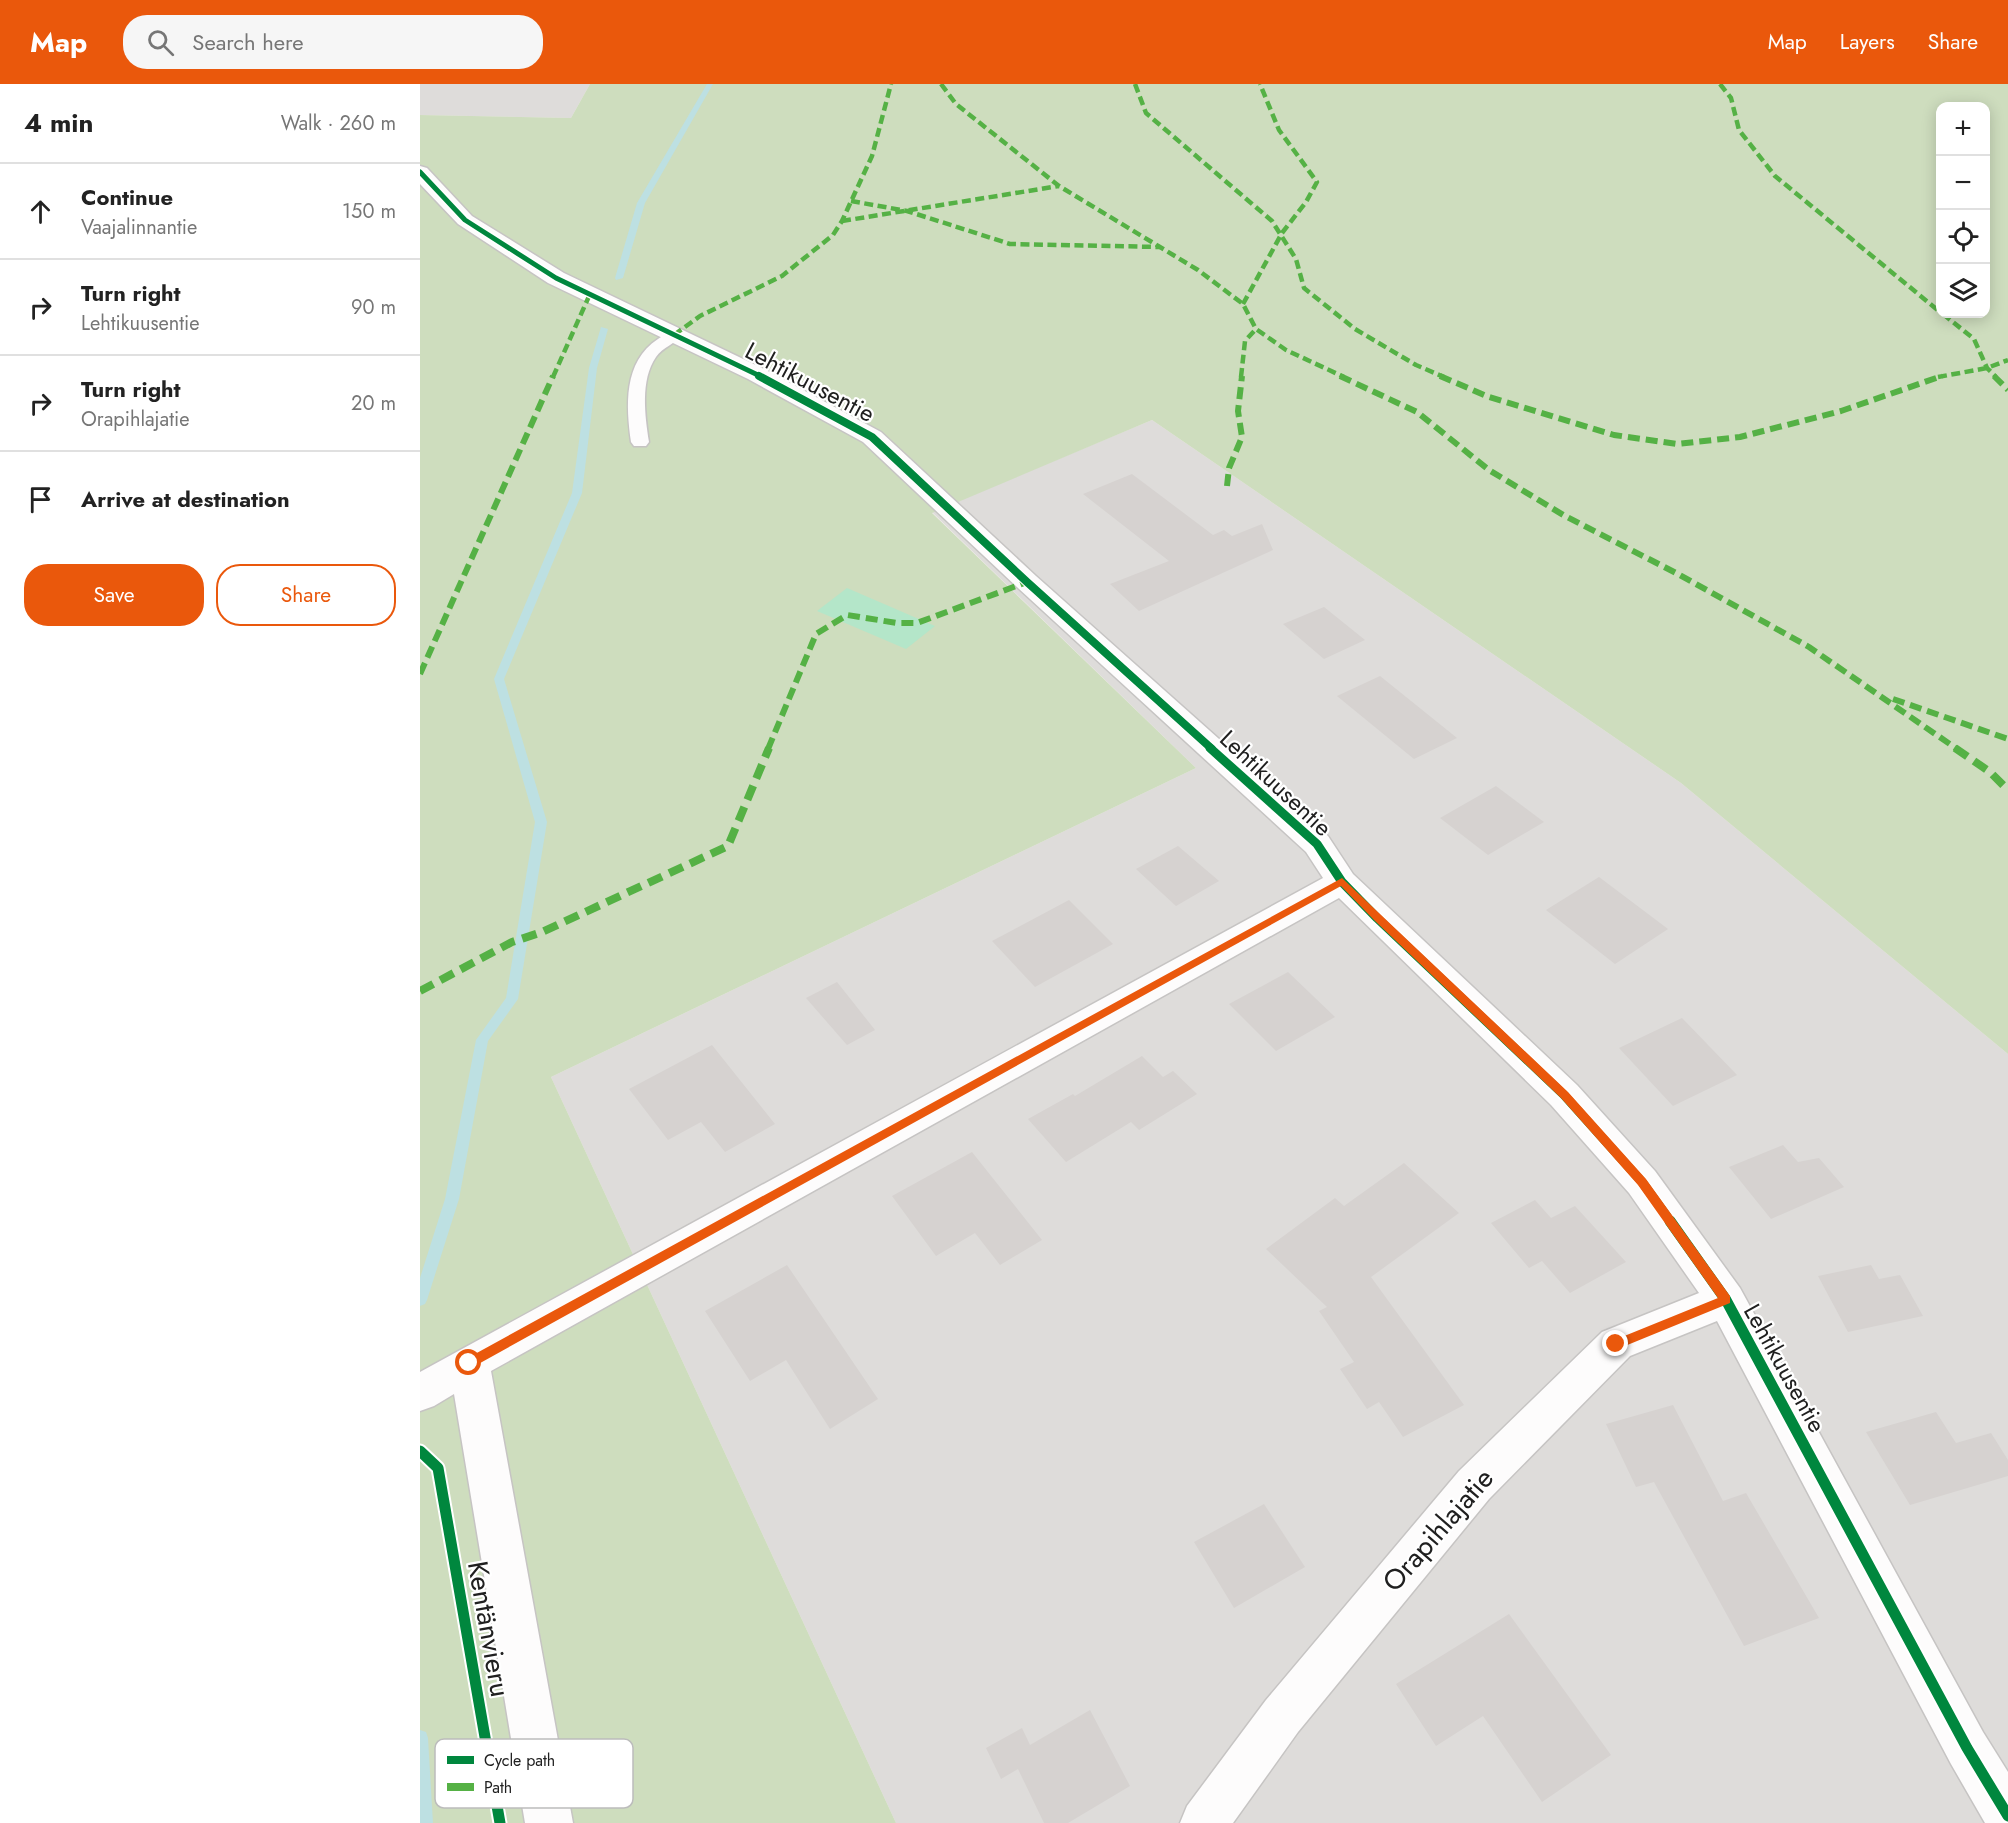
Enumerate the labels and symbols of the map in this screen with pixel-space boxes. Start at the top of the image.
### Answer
street label: Lehtikuusentie [739,333,881,431]
street label: Lehtikuusentie [1212,722,1340,844]
street label: Lehtikuusentie [1735,1297,1835,1439]
route end [1602,1330,1628,1356]
route start [455,1349,481,1375]
street label: Orapihlajatie [1373,1459,1503,1601]
street label: Kentänvieru [457,1558,521,1700]
legend [435,1739,633,1808]
text: Cycle path [484,1749,555,1772]
text: Path [484,1776,512,1799]

